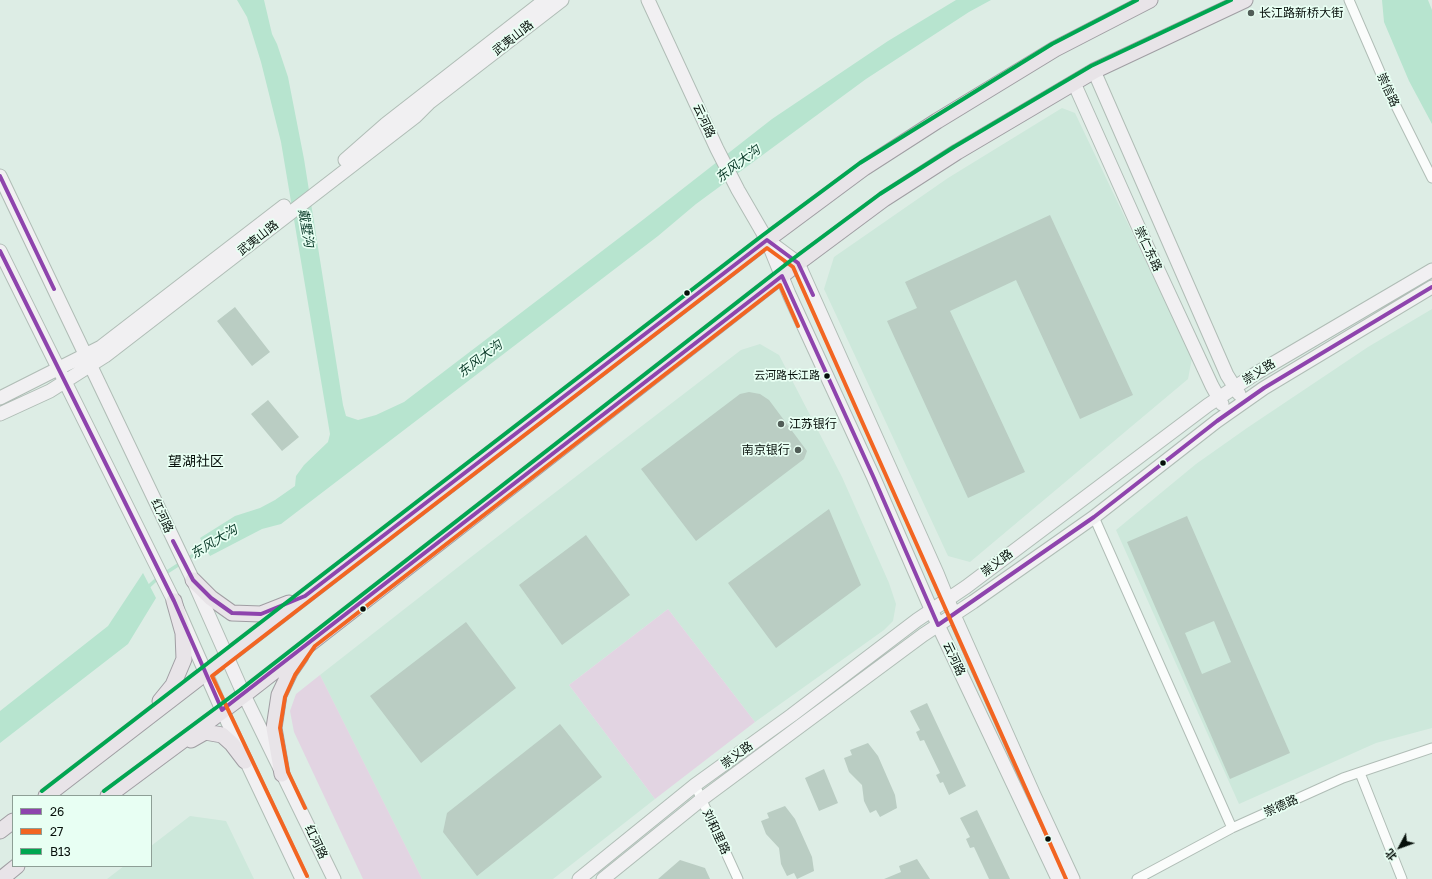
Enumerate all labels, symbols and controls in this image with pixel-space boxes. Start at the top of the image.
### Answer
place label: 长江路新桥大街 [1259,6,1343,20]
marker: 长江路新桥大街 [1246,8,1256,18]
street label: 武夷山路 [490,18,536,58]
street label: 崇信路 [1374,71,1402,109]
street label: 云河路 [690,102,718,140]
water label: 东风大沟 [713,142,763,186]
water label: 戴墅沟 [295,207,317,249]
street label: 武夷山路 [235,218,281,258]
street label: 崇仁东路 [1131,224,1165,274]
unlabelled marker [682,288,692,298]
water label: 东风大沟 [455,337,505,381]
street label: 崇义路 [1240,356,1278,388]
place label: 云河路长江路 [754,369,820,383]
marker: 云河路长江路 [822,371,832,381]
place label: 江苏银行 [789,417,837,431]
marker: 江苏银行 [776,419,786,429]
place label: 南京银行 [742,443,790,457]
marker: 南京银行 [793,445,803,455]
district label: 望湖社区 [168,454,224,470]
unlabelled marker [1158,458,1168,468]
street label: 红河路 [148,497,176,535]
water label: 东风大沟 [188,522,240,562]
street label: 崇义路 [978,546,1016,580]
unlabelled marker [358,604,368,614]
street label: 云河路 [940,640,968,678]
street label: 崇义路 [718,739,756,771]
street label: 崇德路 [1262,792,1300,820]
legend [12,795,152,867]
text: 26 [50,804,64,819]
street label: 刘和里路 [699,807,733,857]
street label: 红河路 [302,823,330,861]
text: 27 [50,824,63,839]
north arrow [1380,827,1420,867]
unlabelled marker [1043,834,1053,844]
text: B13 [50,844,71,859]
text: 北 [1382,847,1399,864]

